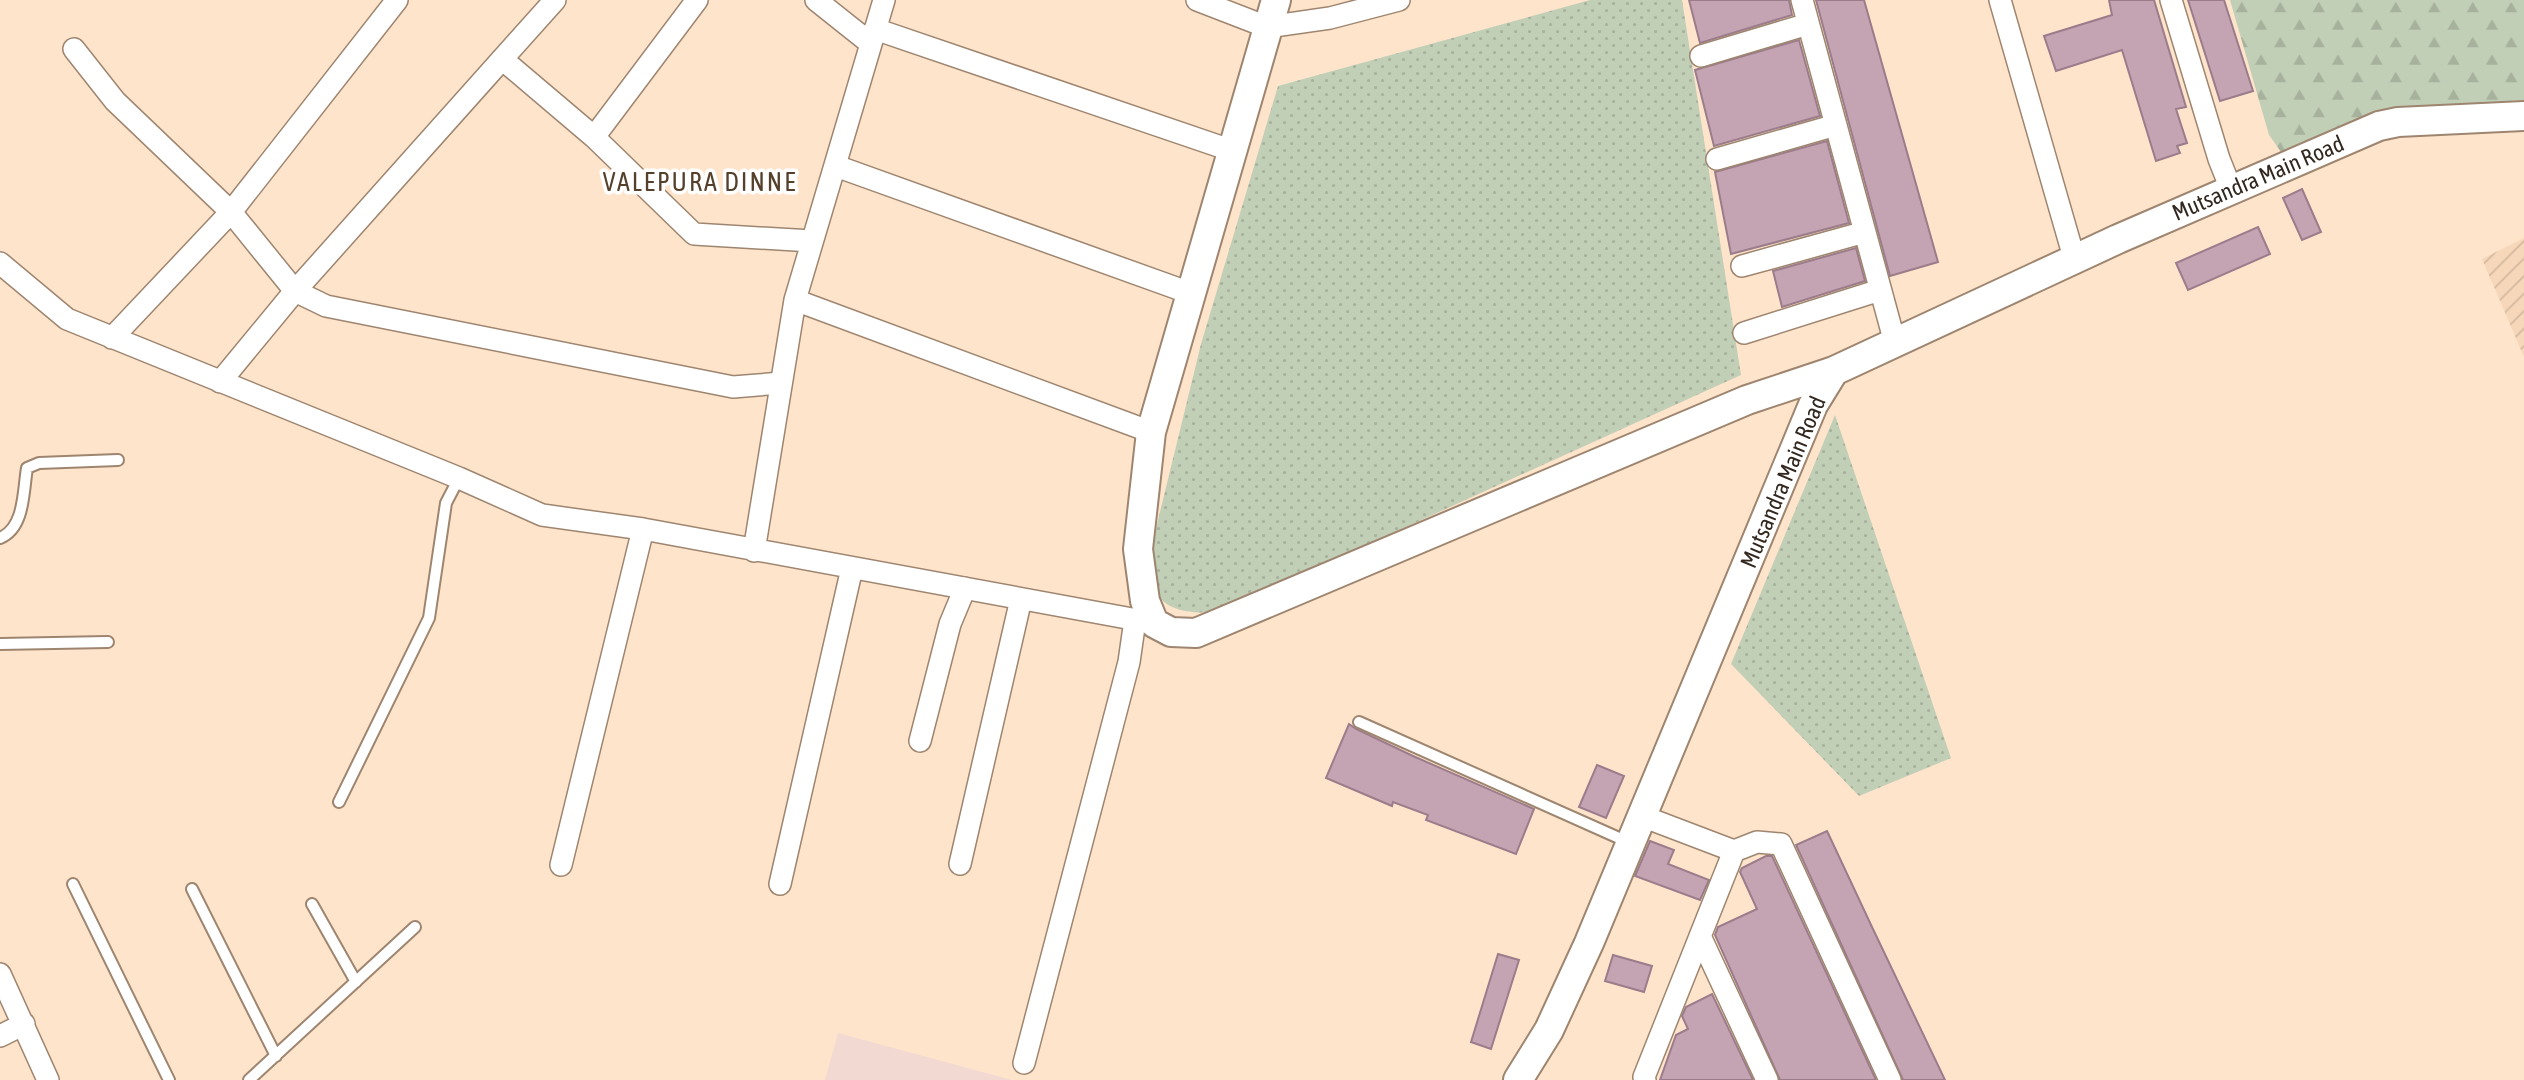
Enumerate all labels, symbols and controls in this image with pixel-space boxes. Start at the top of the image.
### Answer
street label: Mutsandra Main Road [2168,130,2348,226]
district label: VALEPURA DINNE [603,167,797,197]
street label: Mutsandra Main Road [1735,392,1831,572]

